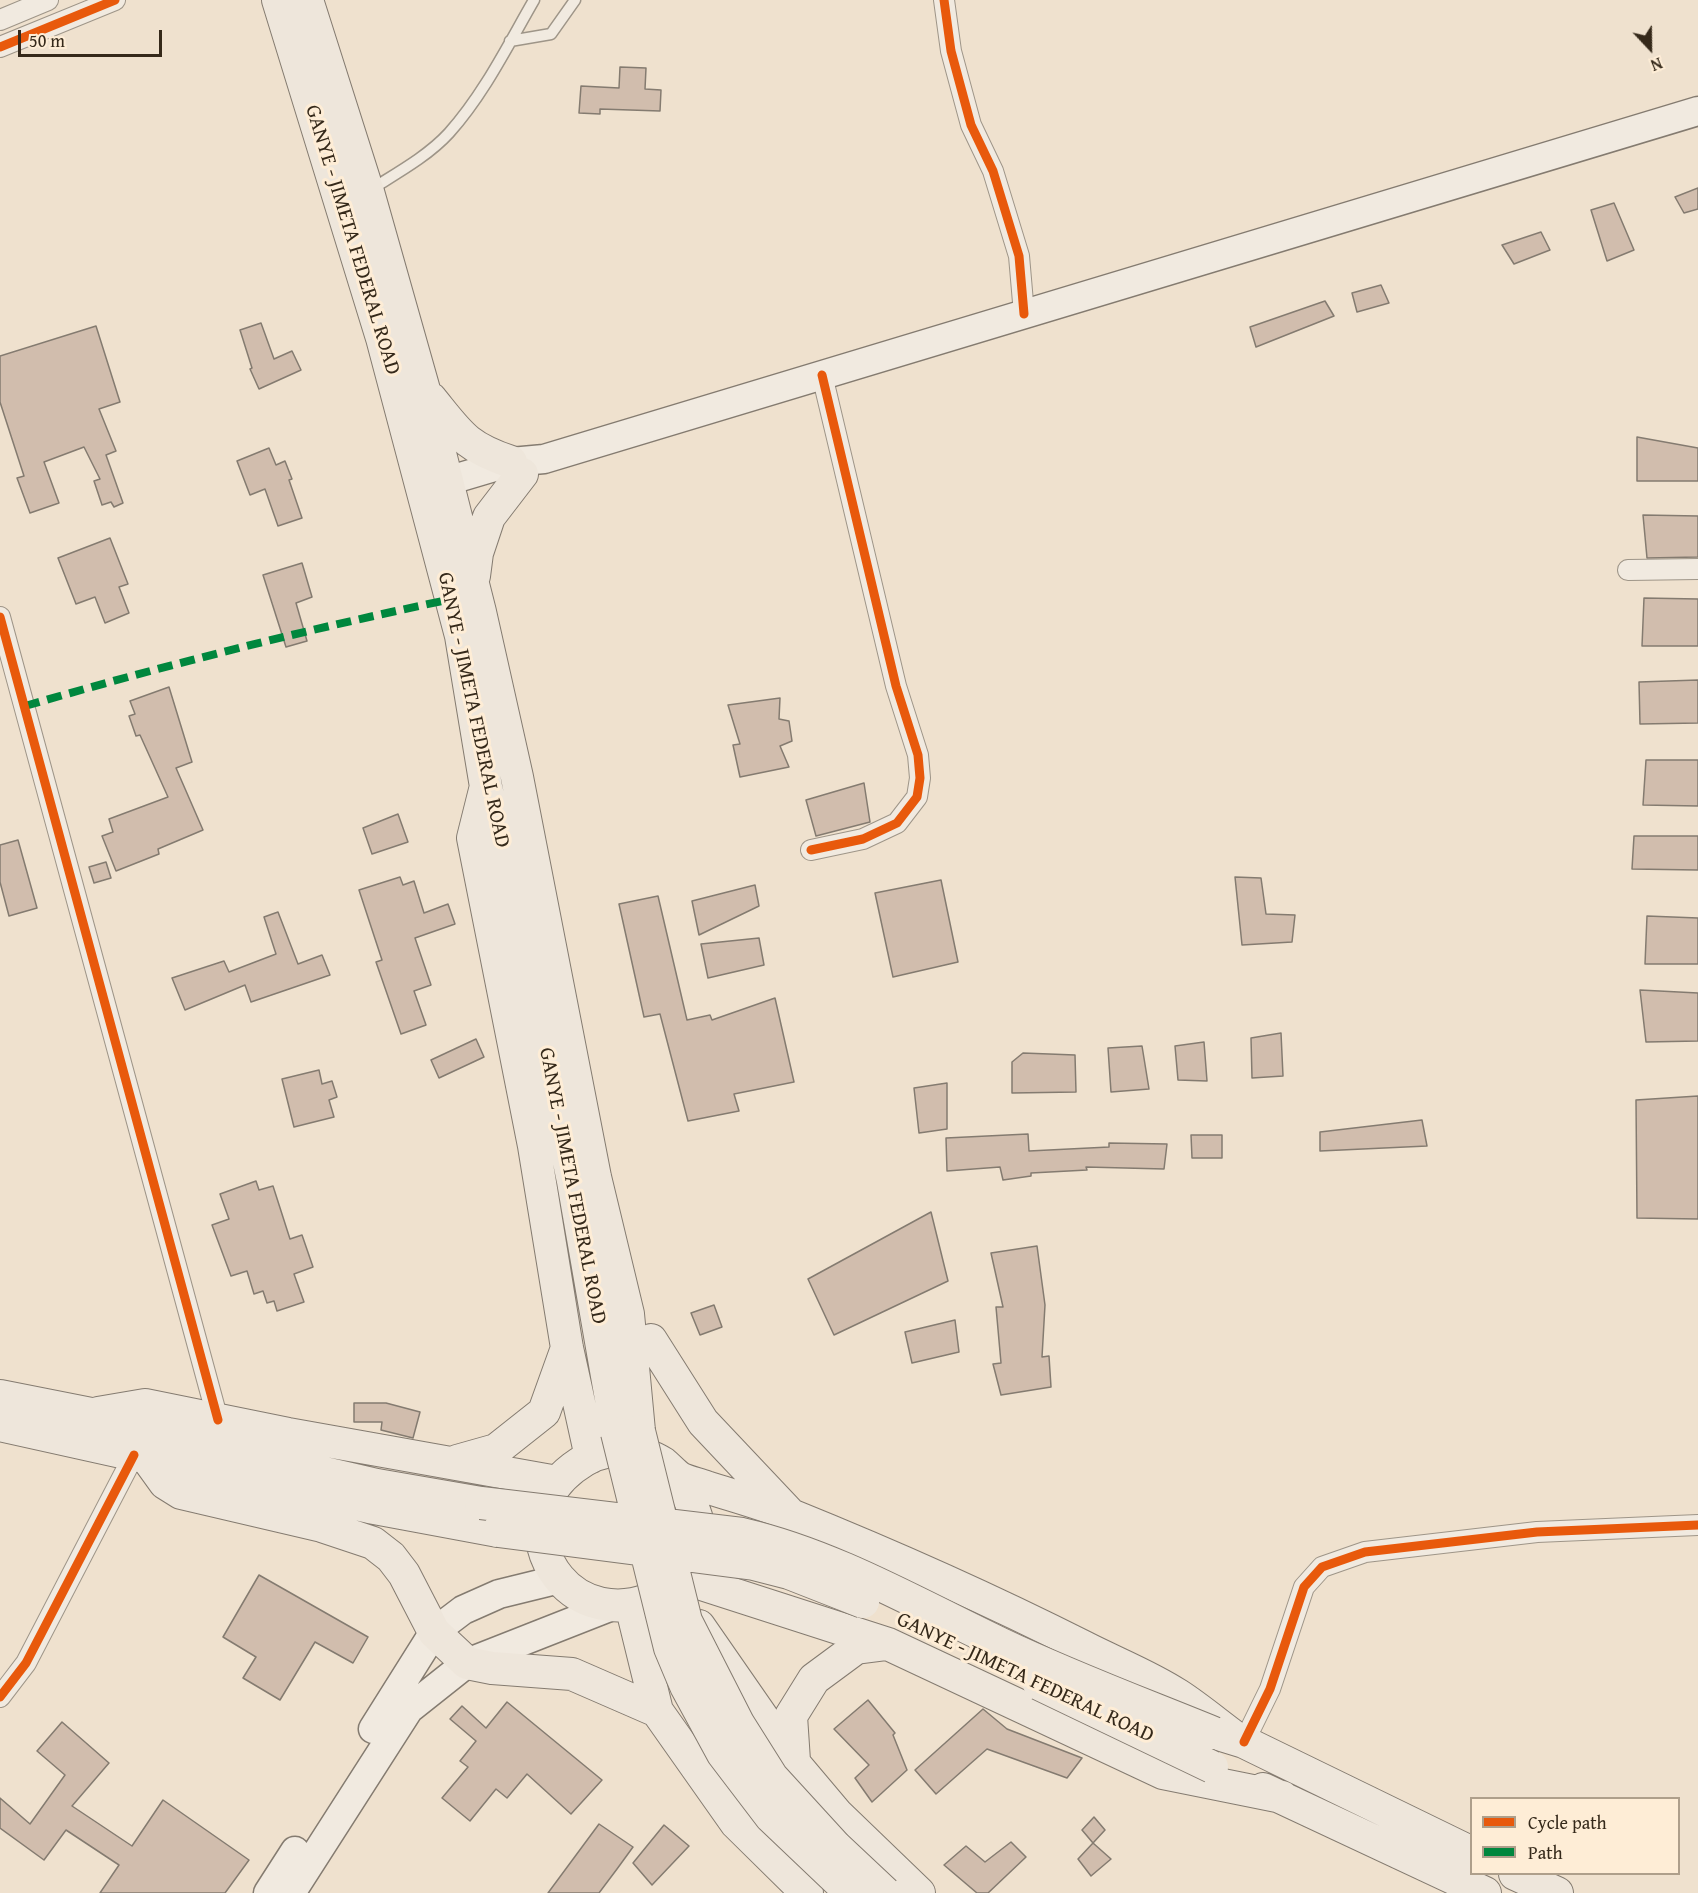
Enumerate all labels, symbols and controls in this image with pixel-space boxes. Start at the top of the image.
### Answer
scale bar [21,18,165,56]
north arrow [1620,18,1680,78]
text: 50 m [29,27,65,54]
text: N [1647,52,1666,78]
street label: GANYE - JIMETA FEDERAL ROAD [299,102,405,378]
street label: GANYE - JIMETA FEDERAL ROAD [431,570,515,850]
street label: GANYE - JIMETA FEDERAL ROAD [533,1046,611,1326]
street label: GANYE - JIMETA FEDERAL ROAD [892,1607,1158,1749]
legend [1470,1797,1680,1875]
text: Cycle path [1528,1809,1607,1836]
text: Path [1528,1839,1563,1866]

